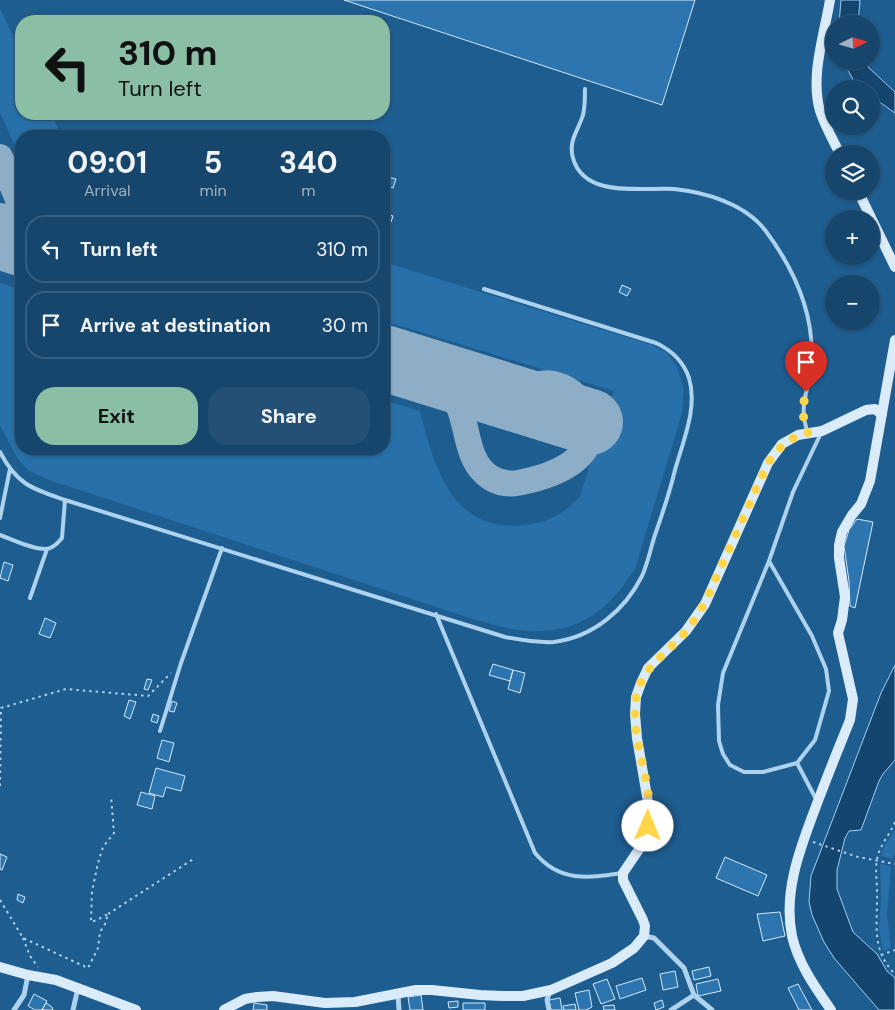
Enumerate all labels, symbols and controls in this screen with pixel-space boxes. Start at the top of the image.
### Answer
north arrow [825,15,880,70]
map controls [825,15,880,330]
text: 310 m [118,30,217,76]
icon: left [35,35,100,100]
text: Turn left [118,74,202,103]
button: search [825,80,880,135]
text: 09:01 [67,143,147,182]
text: 5 [204,143,222,182]
text: 340 [279,143,338,182]
button: layers [825,145,880,200]
text: Arrival [84,180,131,201]
text: min [199,180,227,201]
text: m [301,180,315,201]
button: + [825,210,880,265]
icon: left [37,235,65,263]
text: Turn left [80,237,158,262]
text: 310 m [316,237,368,262]
button: − [825,275,880,330]
icon: arrive [37,311,65,339]
text: Arrive at destination [80,313,271,338]
text: 30 m [322,313,368,338]
pin [785,341,827,392]
icon: arrive [792,348,820,376]
button: Exit [35,387,198,445]
button: Share [208,387,370,445]
position arrow [621,799,673,851]

